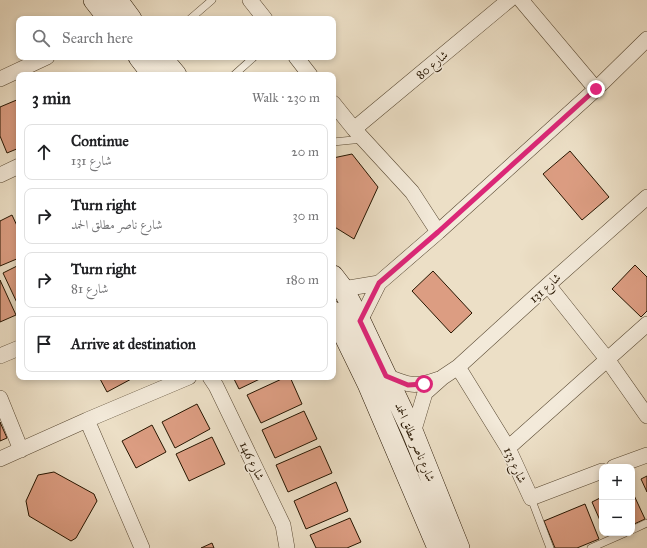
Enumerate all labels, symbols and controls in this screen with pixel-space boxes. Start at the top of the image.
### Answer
search box [16,16,336,60]
icon: search [30,27,52,49]
text: Search here [62,29,133,47]
street label: شارع 80 [413,48,453,85]
route end [587,80,605,98]
text: 3 min [32,88,71,109]
text: Walk · 230 m [252,90,320,106]
text: Continue [71,132,129,150]
icon: ahead [33,141,55,163]
text: 20 m [291,144,319,160]
text: شارع 131 [71,153,112,169]
text: Turn right [71,196,136,214]
icon: right [33,205,55,227]
text: 30 m [293,208,319,224]
text: شارع ناصر مطلق الحمد [71,217,163,233]
text: Turn right [71,260,136,278]
icon: right [33,269,55,291]
street label: شارع 131 [526,270,567,309]
text: 180 m [286,272,319,288]
text: شارع 81 [71,281,108,297]
icon: arrive [33,333,55,355]
text: Arrive at destination [71,335,196,353]
route start [415,375,433,393]
street label: شارع ناصر مطلق الحمد [388,400,438,485]
street label: شارع 146 [233,440,267,484]
street label: شارع 133 [497,445,529,487]
map controls [599,464,635,536]
button: + [599,464,635,500]
button: − [599,500,635,536]

